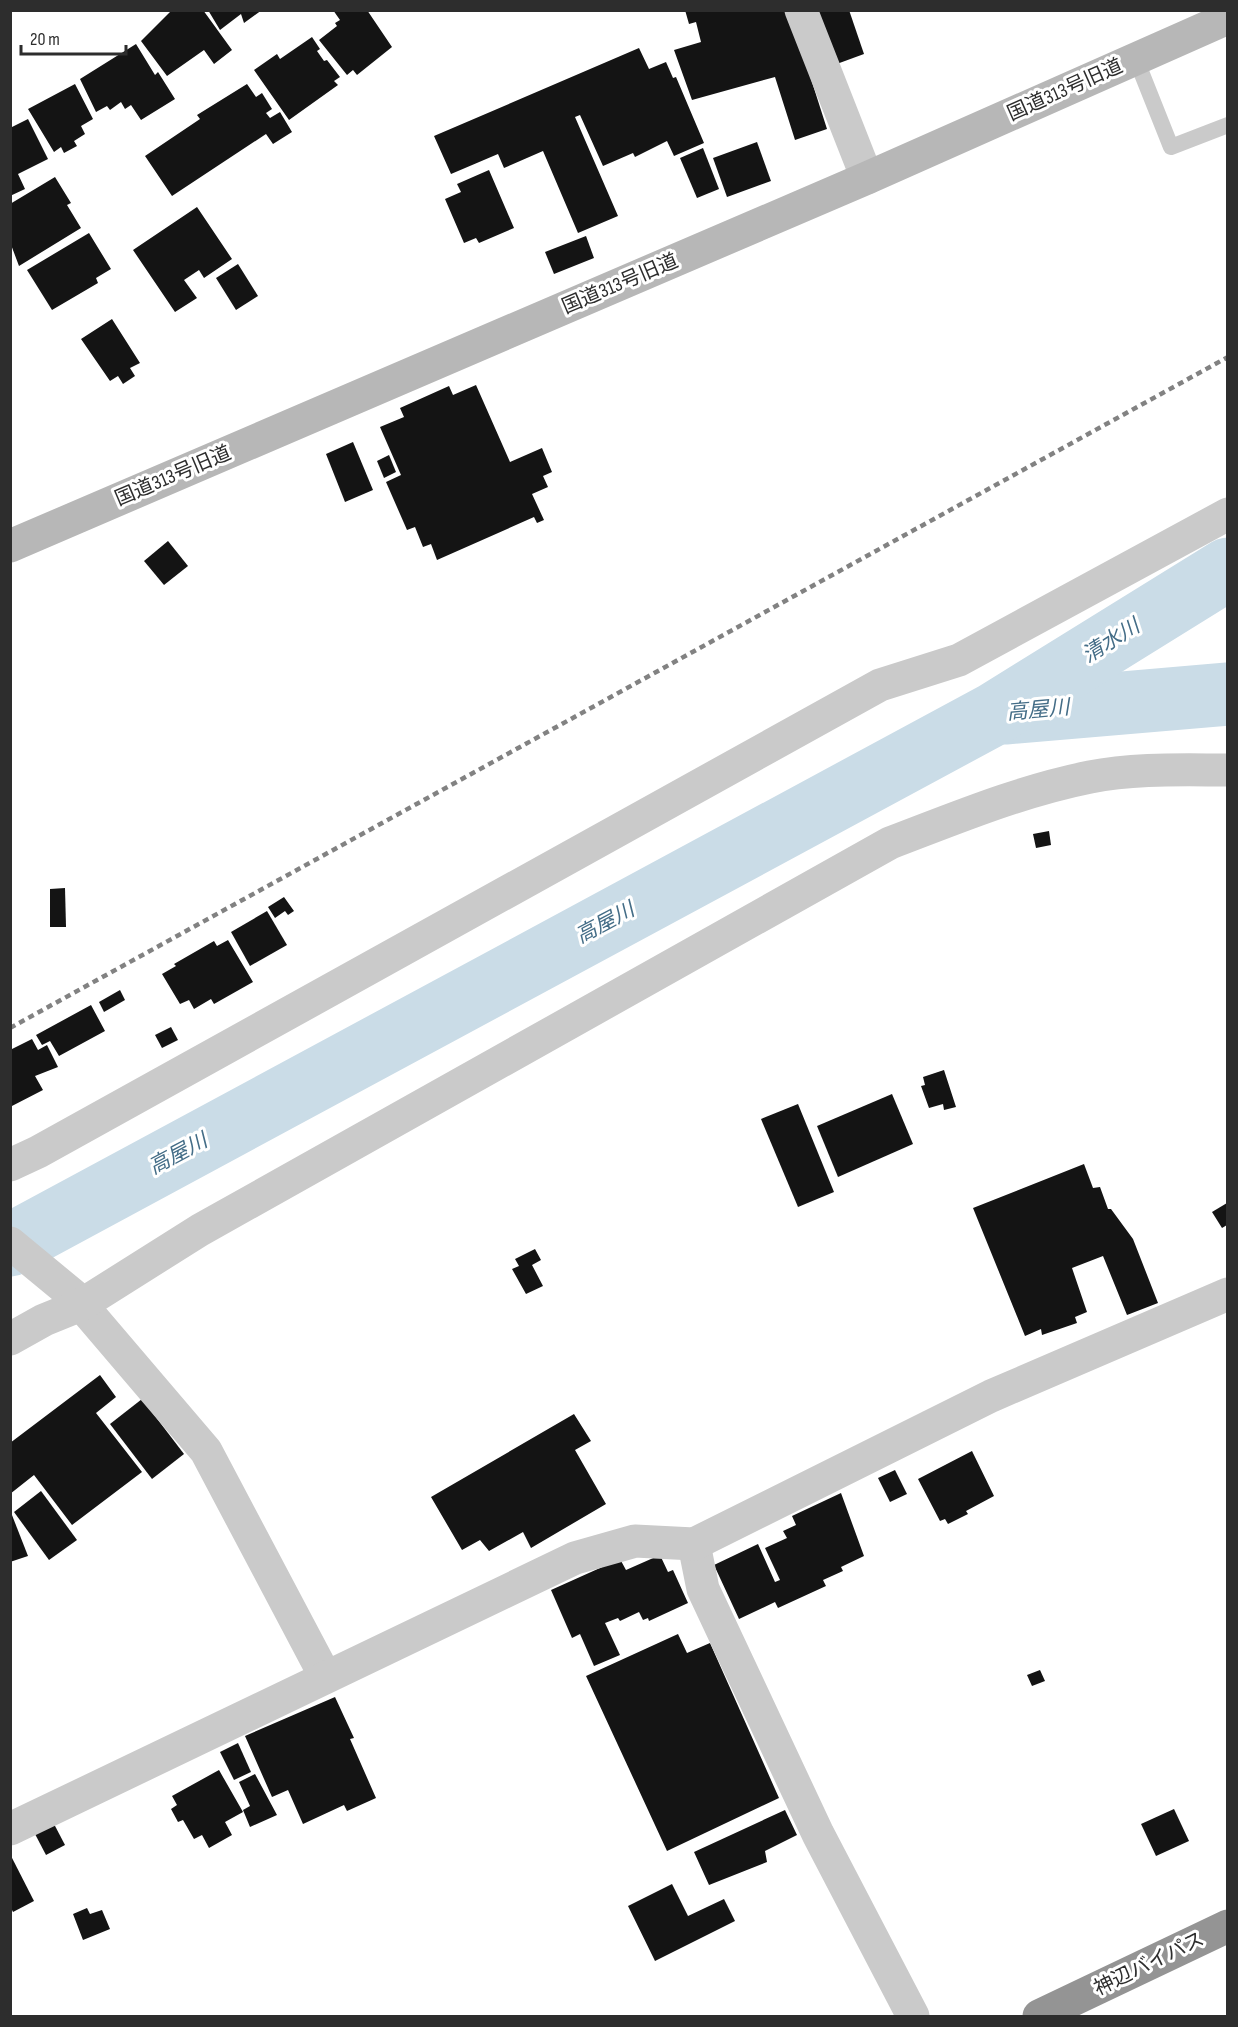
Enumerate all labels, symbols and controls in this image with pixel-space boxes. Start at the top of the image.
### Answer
scale bar [21,18,126,56]
text: 20 m [30,29,60,50]
street label: 国道313号旧道 [1004,54,1126,126]
street label: 国道313号旧道 [558,249,682,319]
street label: 国道313号旧道 [111,441,235,511]
water label: 清水川 [1078,613,1146,668]
water label: 高屋川 [1006,695,1072,725]
water label: 高屋川 [571,896,640,949]
water label: 高屋川 [144,1127,213,1180]
street label: 神辺バイパス [1090,1927,1208,2001]

